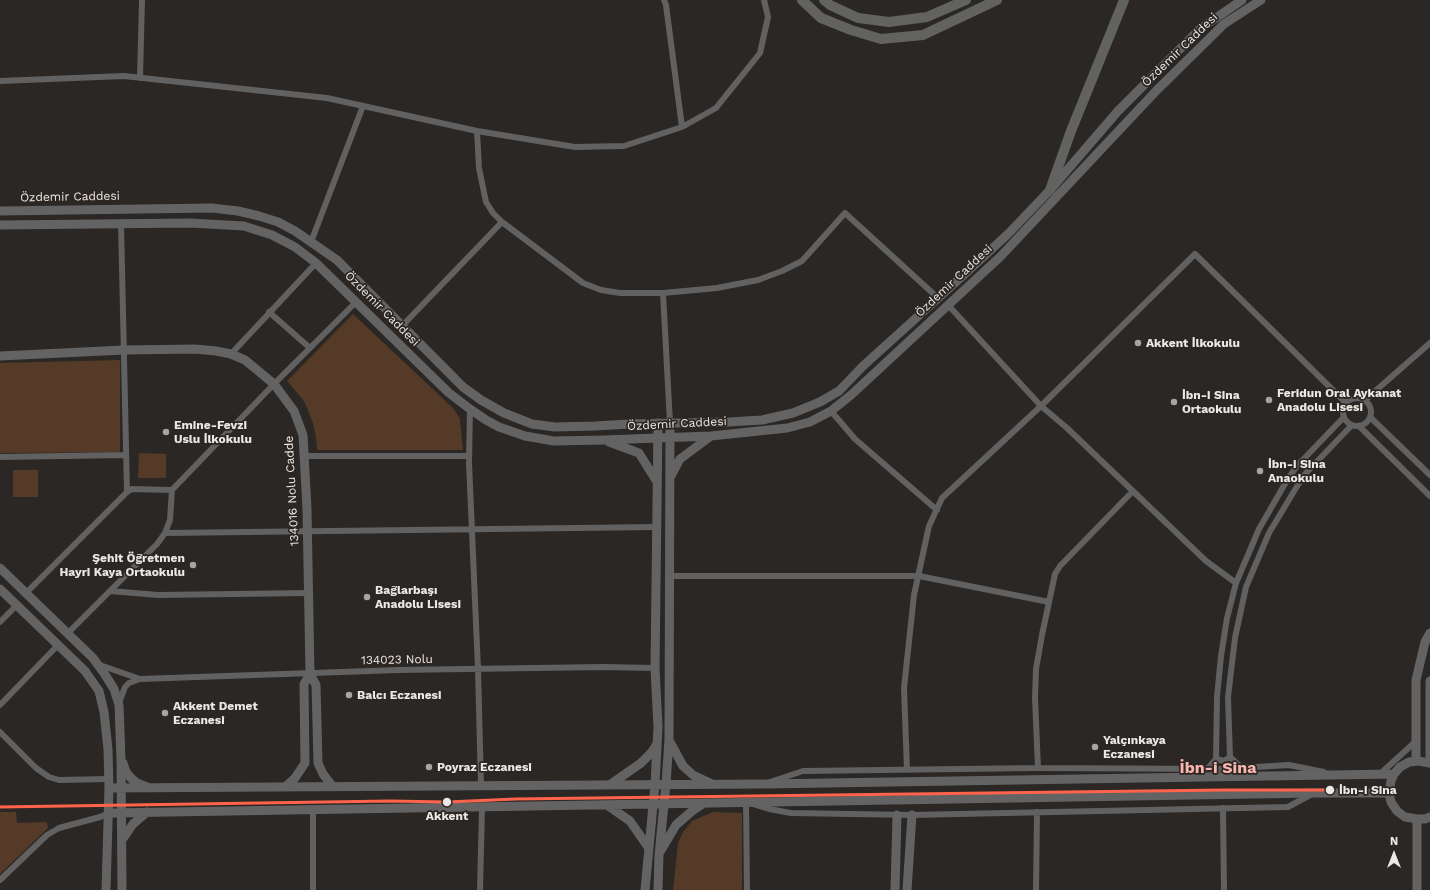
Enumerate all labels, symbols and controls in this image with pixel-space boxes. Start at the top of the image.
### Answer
street label: Özdemir Caddesi [1139,10,1221,90]
street label: Özdemir Caddesi [20,189,120,205]
street label: Özdemir Caddesi [913,242,995,320]
street label: Özdemir Caddesi [342,269,422,349]
place label: Akkent İlkokulu [1146,336,1240,350]
marker: Akkent İlkokulu [1133,338,1143,348]
place label: Feridun Oral Aykanat Anadolu Lisesi [1277,386,1401,414]
place label: İbn-i Sina Ortaokulu [1182,388,1241,416]
marker: Feridun Oral Aykanat Anadolu Lisesi [1264,395,1274,405]
marker: İbn-i Sina Ortaokulu [1169,397,1179,407]
street label: Özdemir Caddesi [627,414,727,434]
place label: Emine-Fevzi Uslu İlkokulu [174,418,252,446]
marker: Emine-Fevzi Uslu İlkokulu [161,427,171,437]
street label: 134016 Nolu Cadde [282,435,302,547]
place label: İbn-i Sina Anaokulu [1268,457,1326,485]
marker: İbn-i Sina Anaokulu [1255,466,1265,476]
place label: Şehit Öğretmen Hayri Kaya Ortaokulu [59,551,185,579]
marker: Şehit Öğretmen Hayri Kaya Ortaokulu [188,560,198,570]
place label: Bağlarbaşı Anadolu Lisesi [375,583,461,611]
marker: Bağlarbaşı Anadolu Lisesi [362,592,372,602]
street label: 134023 Nolu [361,652,433,668]
place label: Balcı Eczanesi [357,688,442,702]
marker: Balcı Eczanesi [344,690,354,700]
place label: Akkent Demet Eczanesi [173,699,258,727]
marker: Akkent Demet Eczanesi [160,708,170,718]
place label: Yalçınkaya Eczanesi [1103,733,1166,761]
marker: Yalçınkaya Eczanesi [1090,742,1100,752]
district label: İbn-i Sina [1180,758,1256,778]
place label: Poyraz Eczanesi [437,760,532,774]
marker: Poyraz Eczanesi [424,762,434,772]
place label: İbn-i Sina [1339,783,1397,797]
marker: İbn-i Sina [1324,784,1336,796]
marker: Akkent [441,796,453,808]
place label: Akkent [426,809,468,823]
north arrow [1374,834,1414,874]
text: N [1390,835,1398,848]

